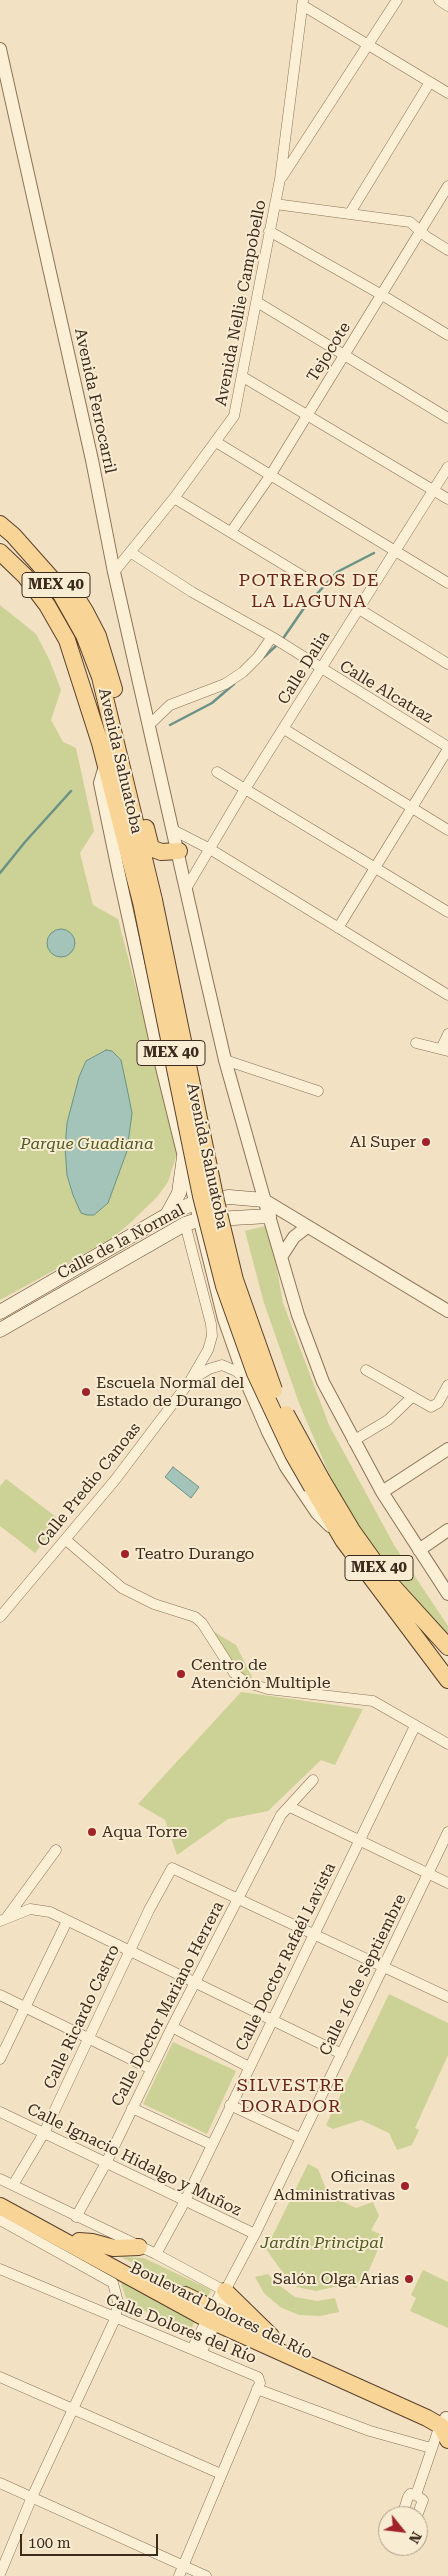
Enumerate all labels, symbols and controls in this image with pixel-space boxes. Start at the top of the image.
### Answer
street label: Avenida Nellie Campobello [212,198,270,408]
street label: Tejocote [303,319,355,385]
street label: Avenida Ferrocarril [70,327,120,475]
district label: POTREROS DE LA LAGUNA [237,570,381,612]
road number: MEX 40 [22,572,90,598]
street label: Calle Dalia [274,628,334,708]
street label: Calle Alcatraz [336,657,436,727]
street label: Avenida Sahuatoba [94,686,146,836]
road number: MEX 40 [137,1040,205,1066]
street label: Avenida Sahuatoba [182,1081,232,1231]
place label: Al Super [350,1132,416,1152]
park label: Parque Guadiana [20,1134,154,1154]
marker: Al Super [420,1136,432,1148]
street label: Calle de la Normal [54,1200,188,1284]
place label: Escuela Normal del Estado de Durango [96,1373,244,1411]
marker: Escuela Normal del Estado de Durango [80,1386,92,1398]
street label: Calle Predio Canoas [33,1419,145,1551]
place label: Teatro Durango [135,1544,254,1564]
marker: Teatro Durango [119,1548,131,1560]
road number: MEX 40 [345,1556,413,1580]
place label: Centro de Atención Multiple [191,1655,331,1693]
marker: Centro de Atención Multiple [175,1668,187,1680]
place label: Aqua Torre [102,1822,187,1842]
marker: Aqua Torre [86,1826,98,1838]
street label: Calle Doctor Rafaél Lavista [232,1860,340,2054]
street label: Calle 16 de Septiembre [316,1891,410,2059]
street label: Calle Doctor Mariano Herrera [108,1898,228,2110]
street label: Calle Ricardo Castro [40,1942,124,2092]
district label: SILVESTRE DORADOR [236,2075,346,2118]
street label: Calle Ignacio Hidalgo y Muñoz [24,2100,244,2220]
place label: Oficinas Administrativas [274,2167,395,2205]
marker: Oficinas Administrativas [399,2180,411,2192]
park label: Jardín Principal [260,2233,384,2253]
street label: Boulevard Dolores del Río [127,2258,315,2364]
place label: Salón Olga Arias [273,2269,399,2289]
marker: Salón Olga Arias [403,2273,415,2285]
street label: Calle Dolores del Río [103,2290,259,2368]
north arrow [378,2506,428,2556]
scale bar [22,2524,160,2556]
text: N [406,2529,425,2546]
text: 100 m [28,2534,71,2552]

